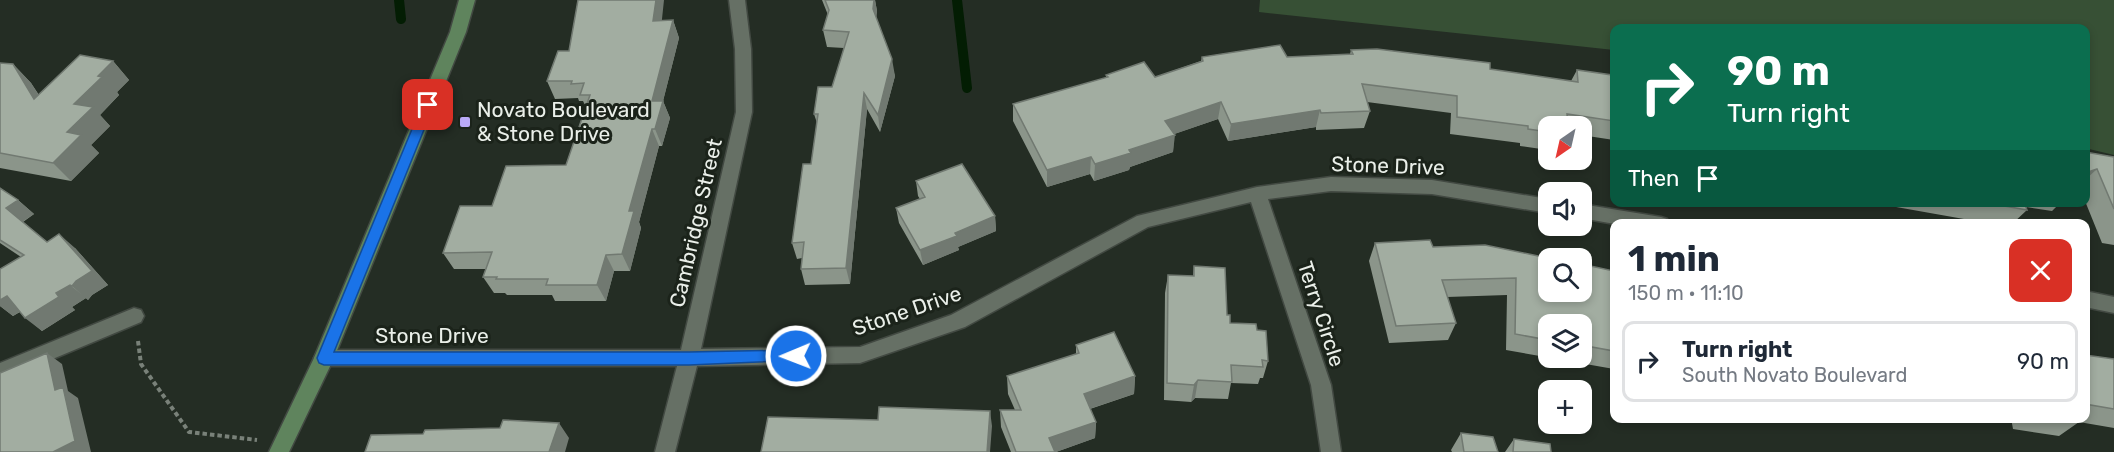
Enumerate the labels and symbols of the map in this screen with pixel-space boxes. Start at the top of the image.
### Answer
pin [402,79,453,130]
place label: Novato Boulevard & Stone Drive [477,97,650,146]
marker: Novato Boulevard & Stone Drive [458,115,472,129]
north arrow [1538,116,1592,170]
street label: Cambridge Street [664,136,727,310]
street label: Stone Drive [1331,151,1445,180]
street label: Terry Circle [1293,258,1350,370]
street label: Stone Drive [849,280,965,341]
street label: Stone Drive [375,323,489,348]
position arrow [764,324,828,388]

